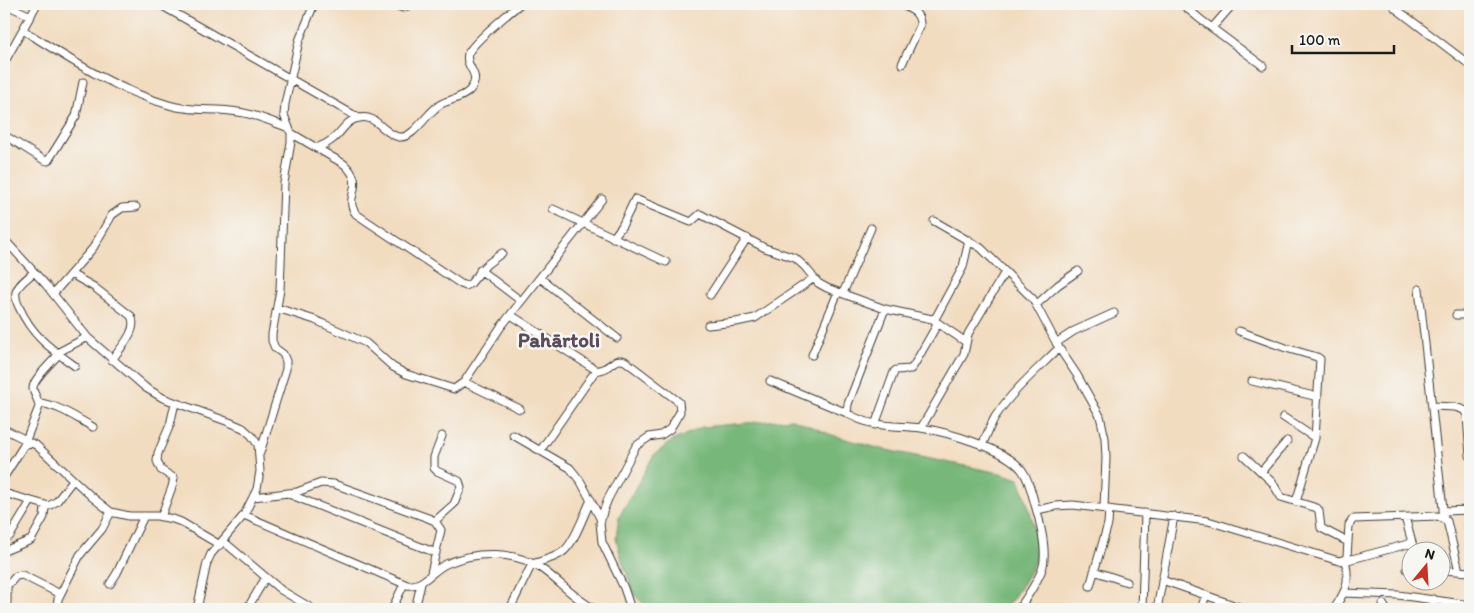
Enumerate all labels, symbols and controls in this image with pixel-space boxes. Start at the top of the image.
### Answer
scale bar [1292,22,1394,54]
text: 100 m [1299,31,1341,49]
district label: Pahārtoli [518,327,600,352]
north arrow [1402,540,1452,590]
text: N [1423,545,1437,564]

